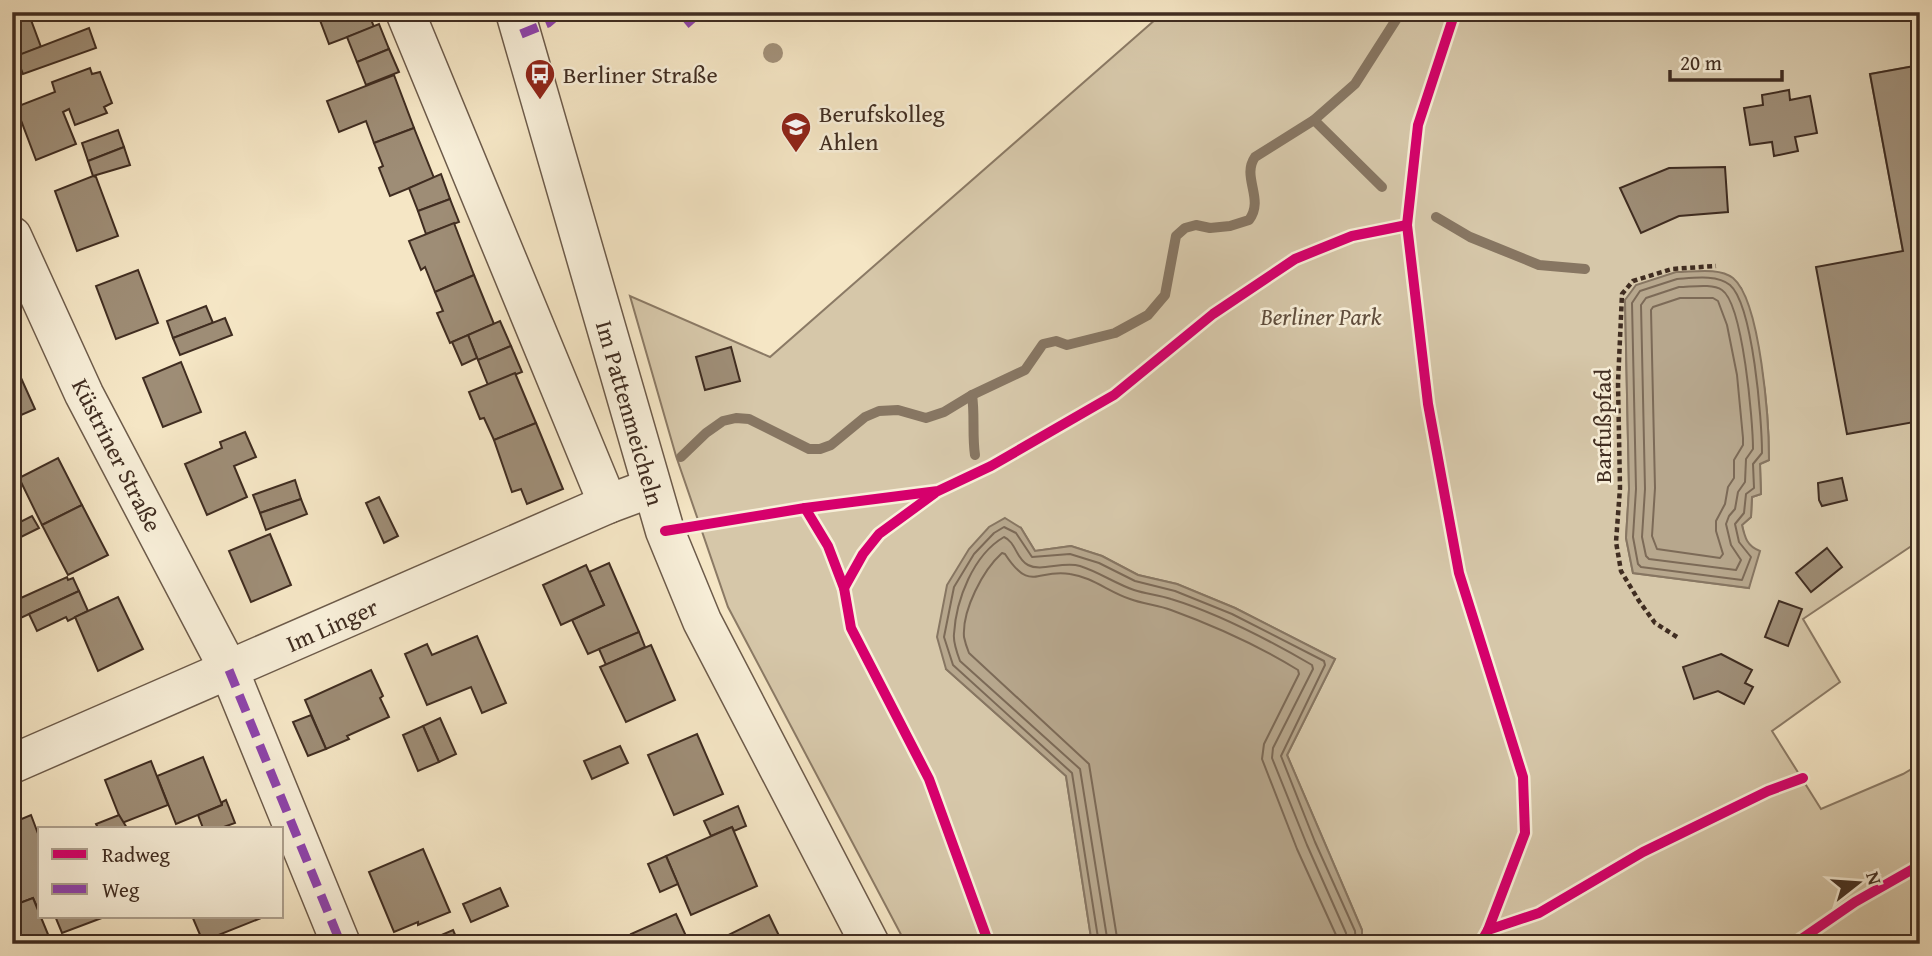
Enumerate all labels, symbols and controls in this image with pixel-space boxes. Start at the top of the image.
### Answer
scale bar [1670,38,1782,82]
text: 20 m [1680,47,1722,78]
bus stop icon: Berliner Straße [523,57,557,101]
place label: Berliner Straße [563,57,718,92]
place label: Berufskolleg Ahlen [819,96,945,159]
school or university icon: Berufskolleg Ahlen [779,110,813,154]
park label: Berliner Park [1259,299,1382,334]
street label: Im Pattenmeicheln [587,316,673,510]
street label: Barfußpfad [1585,369,1620,483]
street label: Küstriner Straße [63,372,171,538]
street label: Im Linger [280,589,384,661]
legend [38,827,284,918]
text: Radweg [102,839,171,870]
north arrow [1824,848,1894,918]
text: N [1859,868,1890,888]
text: Weg [102,874,140,905]

